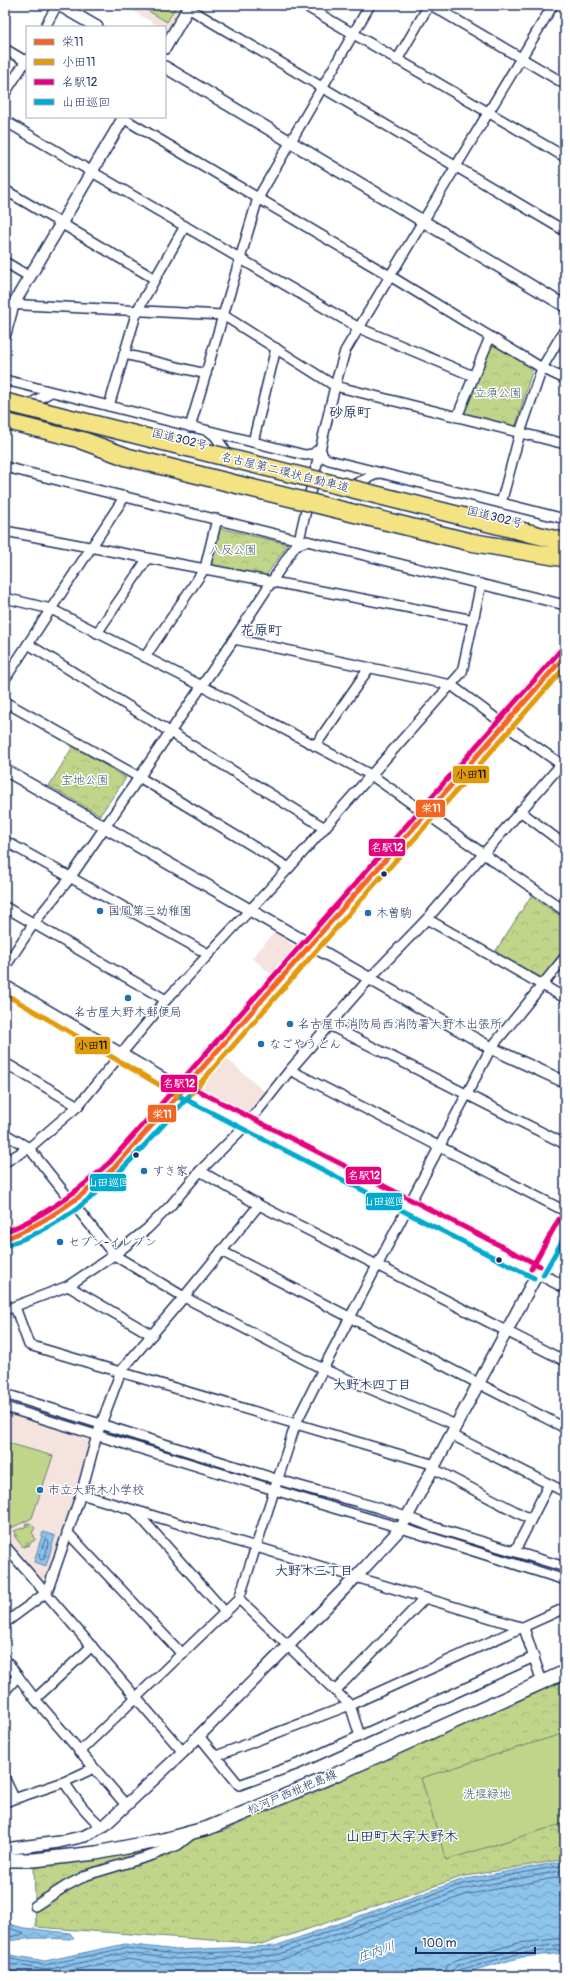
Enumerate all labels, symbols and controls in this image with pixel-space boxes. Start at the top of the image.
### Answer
legend [26,26,166,118]
text: 栄11 [62,35,83,50]
text: 小田11 [62,55,95,70]
text: 名駅12 [62,75,98,90]
text: 山田巡回 [62,95,110,110]
park label: 立須公園 [474,386,522,401]
district label: 砂原町 [329,404,371,421]
street label: 国道302号 [150,425,210,454]
street label: 名古屋第二環状自動車道 [219,449,351,496]
street label: 国道302号 [465,503,525,532]
park label: 八反公園 [209,543,257,558]
district label: 花原町 [240,622,282,639]
line badge: 小田11 [452,765,490,784]
text: 小田11 [456,768,486,781]
park label: 宝地公園 [61,773,109,788]
line badge: 栄11 [415,799,446,818]
text: 栄11 [421,802,441,815]
line badge: 名駅12 [368,838,406,857]
text: 名駅12 [371,841,403,854]
unlabelled marker [379,869,389,879]
place label: 国風第三幼稚園 [108,904,192,919]
marker: 国風第三幼稚園 [95,906,105,916]
place label: 木曽駒 [376,906,412,921]
marker: 木曽駒 [363,908,373,918]
marker: 名古屋大野木郵便局 [123,993,133,1003]
place label: 名古屋大野木郵便局 [74,1005,182,1020]
place label: 名古屋市消防局西消防署大野木出張所 [298,1017,502,1032]
marker: 名古屋市消防局西消防署大野木出張所 [285,1019,295,1029]
line badge: 小田11 [74,1036,111,1055]
place label: なごやうどん [269,1037,341,1052]
text: 小田11 [77,1039,107,1052]
marker: なごやうどん [256,1039,266,1049]
line badge: 名駅12 [160,1074,198,1093]
text: 名駅12 [163,1077,195,1090]
line badge: 栄11 [147,1104,177,1123]
text: 栄11 [152,1108,172,1121]
unlabelled marker [131,1150,141,1160]
place label: すき家 [152,1164,188,1179]
marker: すき家 [139,1166,149,1176]
line badge: 名駅12 [345,1166,382,1185]
text: 名駅12 [348,1169,380,1182]
line badge: 山田巡回 [89,1173,127,1192]
text: 山田巡回 [86,1176,130,1189]
line badge: 山田巡回 [365,1192,403,1211]
text: 山田巡回 [362,1195,406,1208]
place label: セブン-イレブン [68,1235,157,1250]
marker: セブン-イレブン [55,1237,65,1247]
unlabelled marker [494,1255,504,1265]
district label: 大野木四丁目 [333,1377,411,1393]
place label: 市立大野木小学校 [48,1483,144,1498]
marker: 市立大野木小学校 [35,1485,45,1495]
district label: 大野木三丁目 [275,1563,353,1579]
street label: 松河戸西枇杷島線 [245,1767,339,1818]
park label: 洗堰緑地 [463,1787,511,1802]
district label: 山田町大字大野木 [346,1828,458,1845]
scale bar [416,1929,535,1955]
text: 100 m [422,1936,457,1951]
water label: 庄内川 [355,1938,397,1966]

